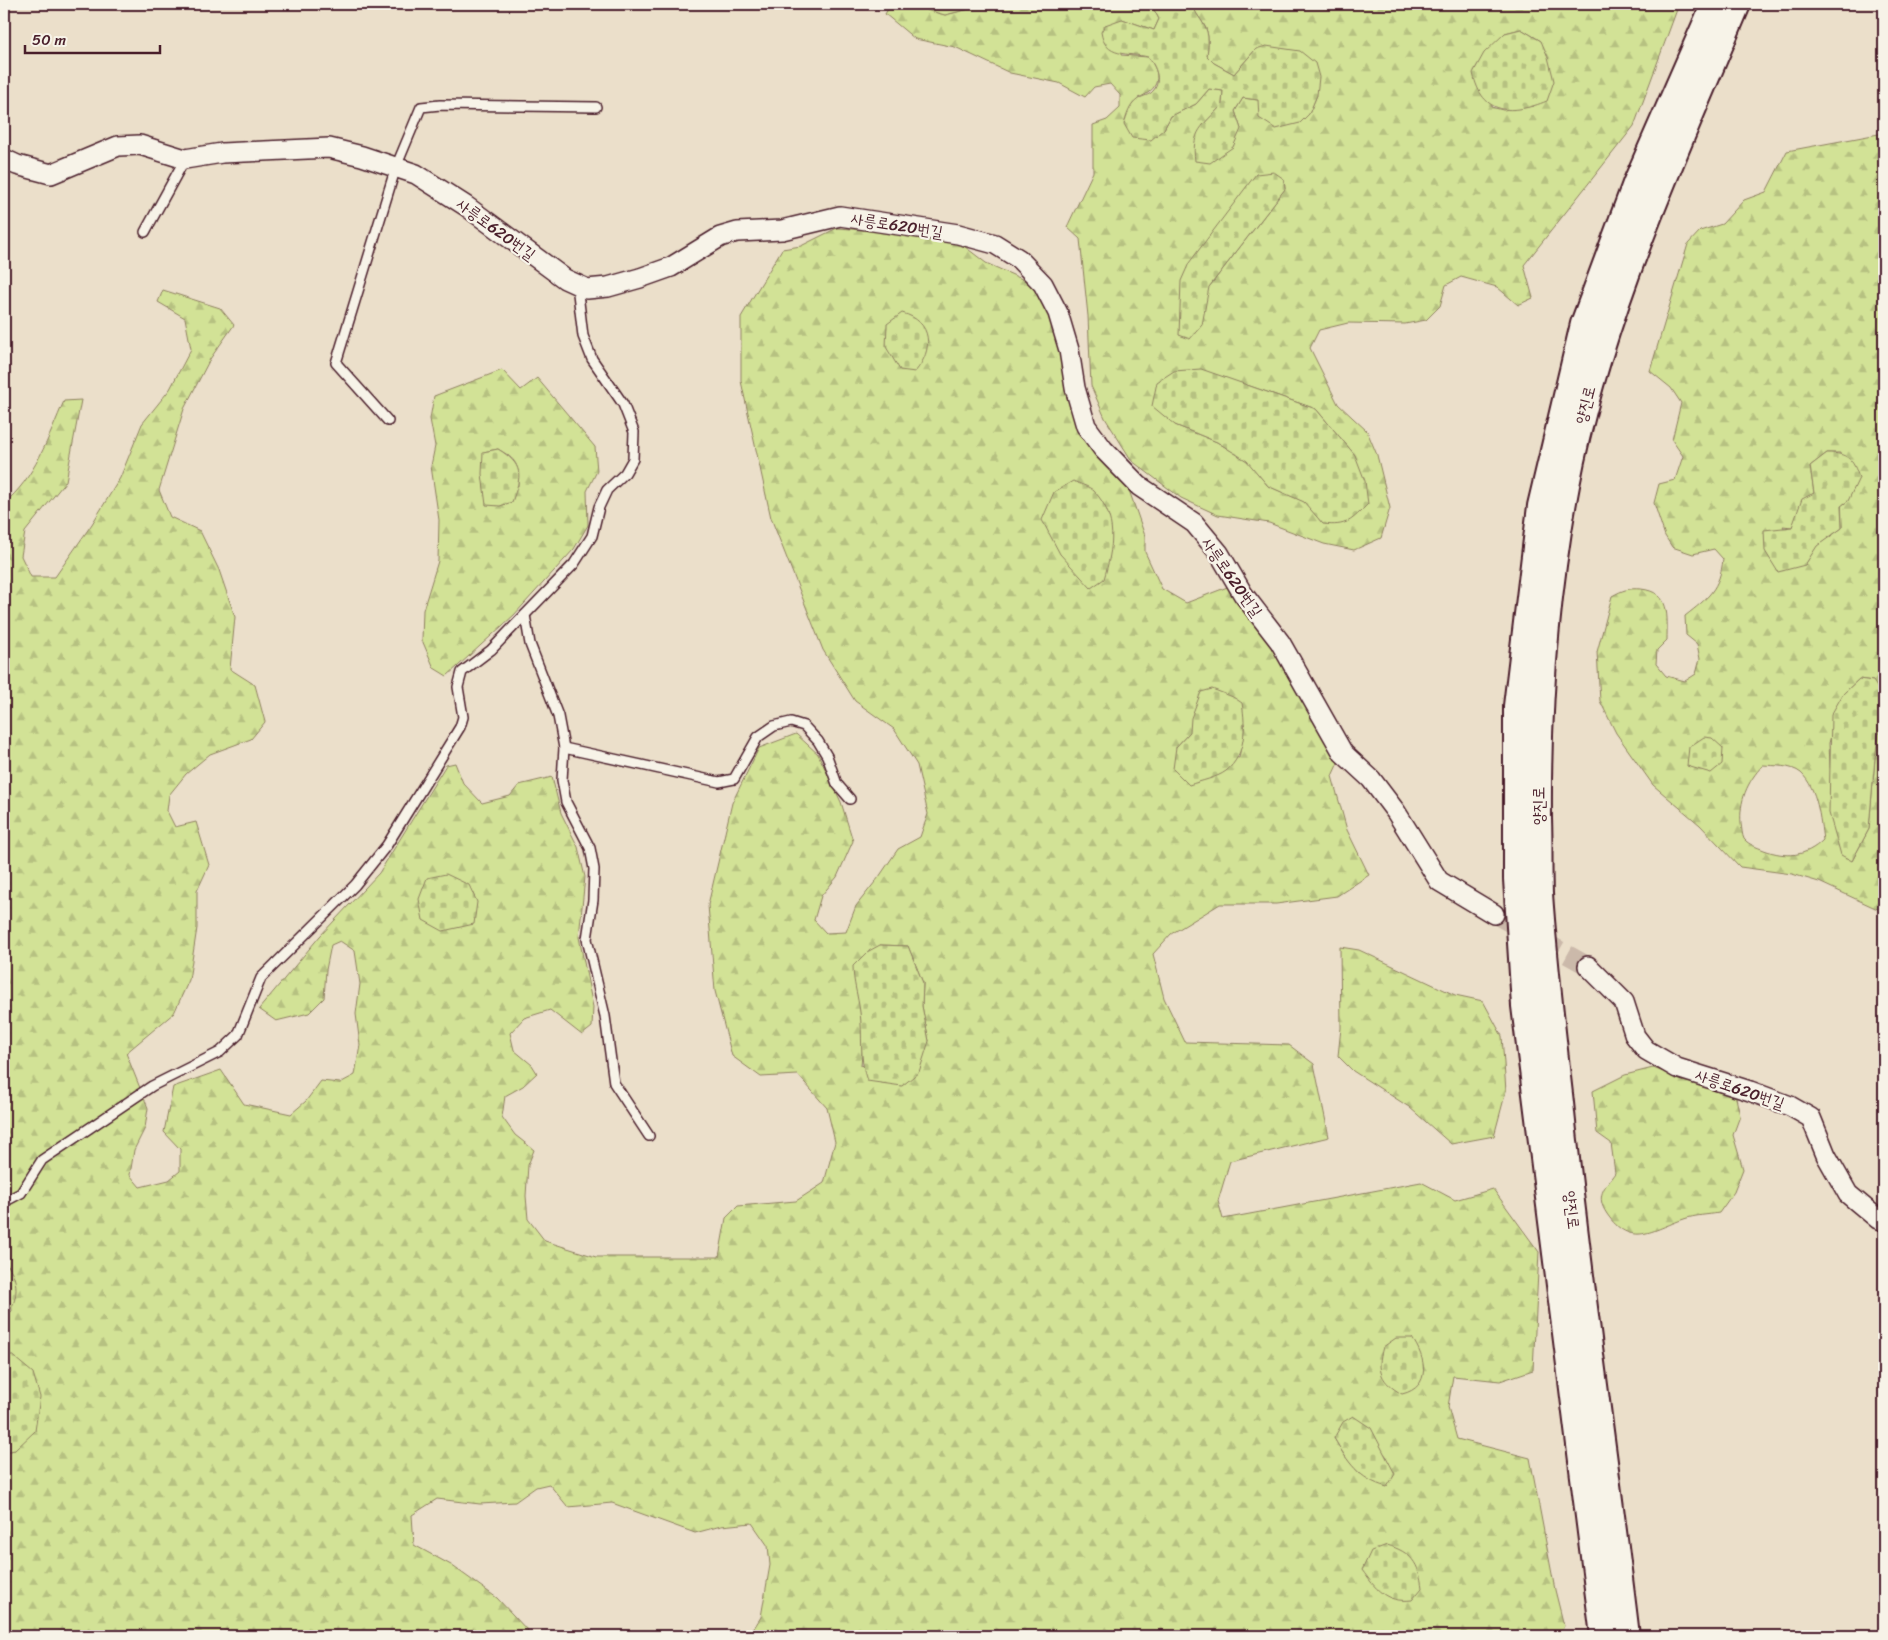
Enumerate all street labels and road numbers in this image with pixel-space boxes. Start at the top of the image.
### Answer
street label: 사릉로620번길 [450,190,542,268]
street label: 사릉로620번길 [849,203,945,247]
street label: 양진로 [1566,383,1604,427]
street label: 사릉로620번길 [1194,531,1271,623]
street label: 양진로 [1524,787,1553,825]
street label: 사릉로620번길 [1691,1060,1789,1118]
street label: 양진로 [1555,1189,1589,1231]

